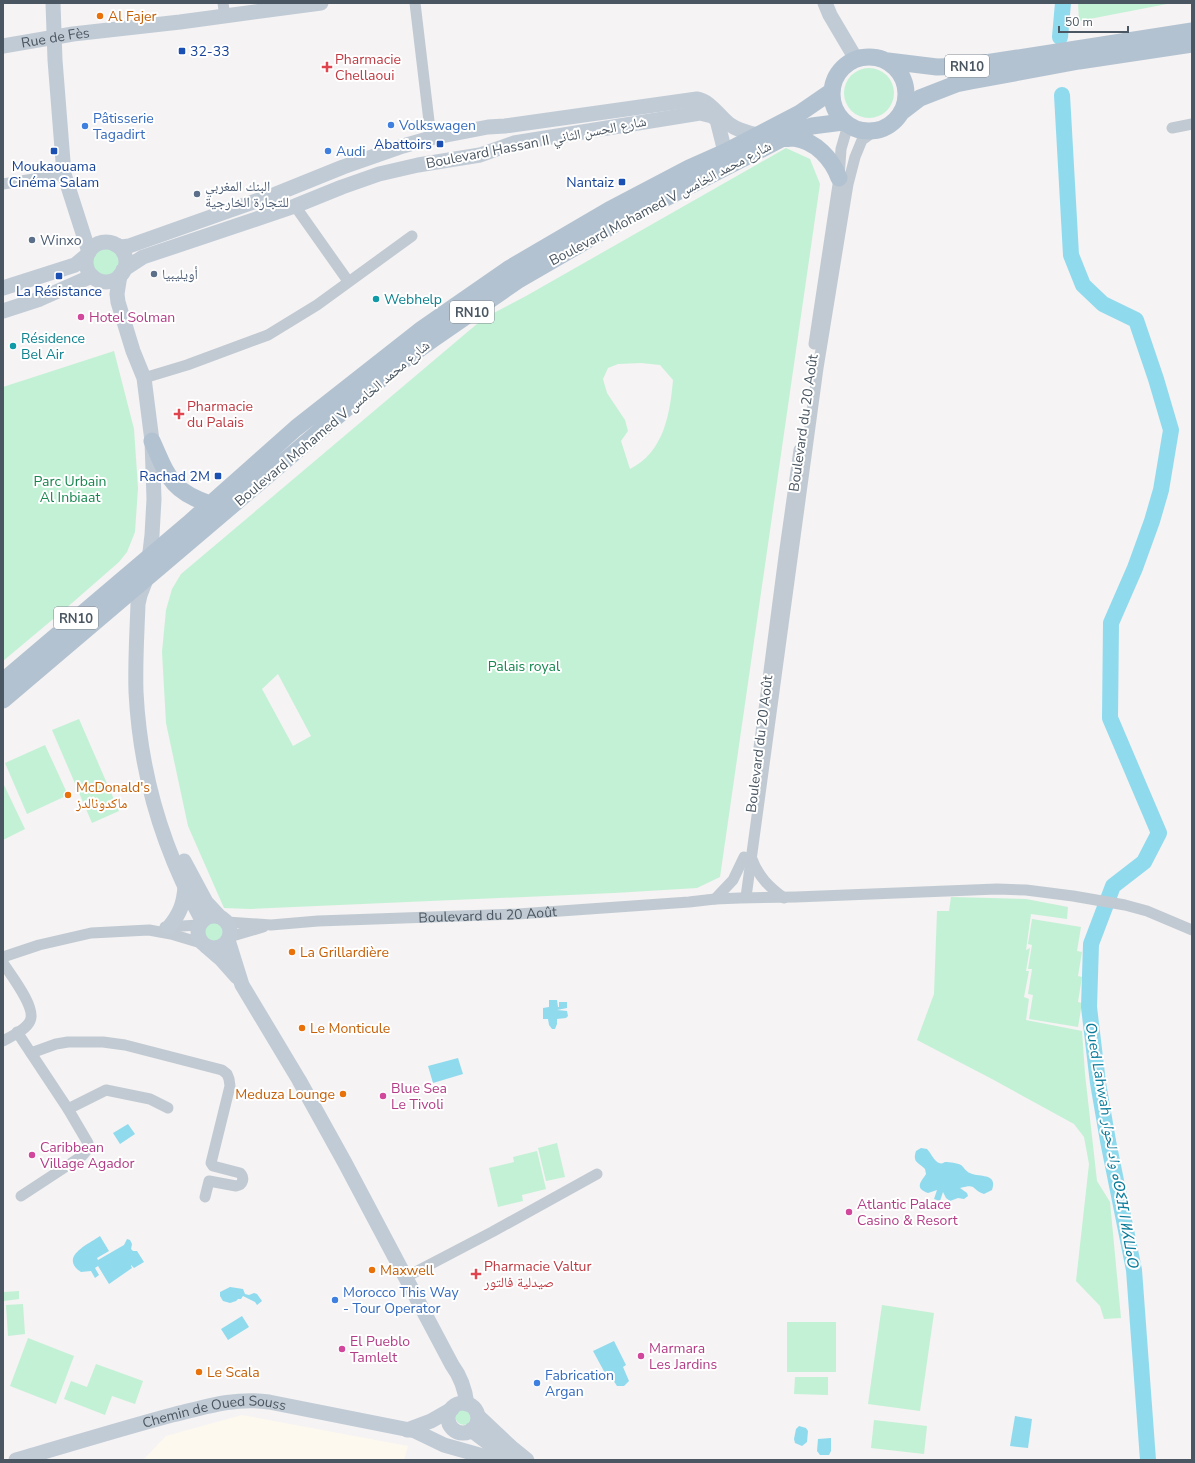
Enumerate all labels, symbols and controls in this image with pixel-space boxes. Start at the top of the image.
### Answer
place label: Al Fajer [108,7,157,26]
scale bar [1059,8,1128,34]
marker: Al Fajer [95,11,105,21]
text: 50 m [1065,14,1093,30]
street label: Rue de Fès [20,23,91,53]
place label: 32-33 [190,42,230,61]
marker: 32-33 [177,46,187,56]
place label: Pharmacie Chellaoui [335,50,401,85]
road number: RN10 [945,55,989,77]
marker: Pharmacie Chellaoui [322,62,332,72]
place label: Pâtisserie Tagadirt [93,109,154,144]
street label: Boulevard Hassan II شارع الحسن الثاني [424,112,648,175]
place label: Volkswagen [398,116,476,135]
marker: Volkswagen [386,120,396,130]
marker: Pâtisserie Tagadirt [80,121,90,131]
place label: Abattoirs [374,135,432,154]
street label: Boulevard Mohamed V شارع محمد الخامس [546,137,775,270]
marker: Abattoirs [435,139,445,149]
place label: Audi [336,142,365,161]
marker: Moukaouama Cinéma Salam [49,146,59,156]
marker: Audi [323,146,333,156]
place label: Moukaouama Cinéma Salam [9,157,99,192]
place label: Nantaiz [566,173,615,192]
place label: البنك المغربي للتجارة الخارجية [205,177,289,212]
marker: Nantaiz [617,177,627,187]
marker: البنك المغربي للتجارة الخارجية [192,189,202,199]
place label: Winxo [40,231,82,250]
marker: Winxo [27,235,37,245]
place label: أويليبيا [162,265,198,284]
marker: أويليبيا [149,269,159,279]
marker: La Résistance [54,271,64,281]
place label: La Résistance [16,282,102,301]
place label: Webhelp [384,290,442,309]
marker: Webhelp [371,294,381,304]
road number: RN10 [450,301,494,323]
place label: Hotel Solman [89,308,175,327]
marker: Hotel Solman [76,312,86,322]
place label: Résidence Bel Air [21,329,85,364]
street label: Boulevard Mohamed V شارع محمد الخامس [231,336,434,511]
marker: Résidence Bel Air [8,341,18,351]
street label: Boulevard du 20 Août [784,353,823,493]
place label: Pharmacie du Palais [187,397,253,432]
marker: Pharmacie du Palais [174,409,184,419]
place label: Rachad 2M [139,467,210,486]
marker: Rachad 2M [213,471,223,481]
park label: Parc Urbain Al Inbiaat [34,472,106,507]
road number: RN10 [54,607,98,629]
park label: Palais royal [488,657,561,676]
street label: Boulevard du 20 Août [742,674,777,814]
place label: McDonald's ماكدونالدز [75,778,150,813]
marker: McDonald's ماكدونالدز [63,790,73,800]
street label: Boulevard du 20 Août [418,902,558,927]
place label: La Grillardière [300,943,389,962]
marker: La Grillardière [287,947,297,957]
place label: Le Monticule [310,1019,390,1038]
water label: Oued Lahwah واد لحوار ⴰⵙⵉⴼ ⵏ ⵍⵃⵡⴰⵔ [1081,1021,1144,1270]
marker: Le Monticule [297,1023,307,1033]
place label: Blue Sea Le Tivoli [391,1079,447,1114]
place label: Meduza Lounge [235,1085,335,1104]
marker: Meduza Lounge [338,1089,348,1099]
marker: Blue Sea Le Tivoli [378,1091,388,1101]
place label: Caribbean Village Agador [39,1138,135,1173]
marker: Caribbean Village Agador [27,1150,37,1160]
place label: Atlantic Palace Casino & Resort [857,1195,958,1230]
marker: Atlantic Palace Casino & Resort [844,1207,854,1217]
place label: Pharmacie Valtur صيدلية فالتور [483,1257,591,1292]
place label: Maxwell [380,1261,435,1280]
marker: Maxwell [367,1265,377,1275]
marker: Pharmacie Valtur صيدلية فالتور [471,1269,481,1279]
place label: Morocco This Way - Tour Operator [343,1283,459,1318]
marker: Morocco This Way - Tour Operator [330,1295,340,1305]
place label: El Pueblo Tamlelt [350,1332,410,1367]
place label: Marmara Les Jardins [649,1339,718,1374]
marker: El Pueblo Tamlelt [337,1344,347,1354]
marker: Marmara Les Jardins [636,1351,646,1361]
place label: Le Scala [207,1363,260,1382]
place label: Fabrication Argan [545,1366,614,1401]
marker: Le Scala [194,1367,204,1377]
marker: Fabrication Argan [532,1378,542,1388]
street label: Chemin de Oued Souss [140,1392,288,1433]

